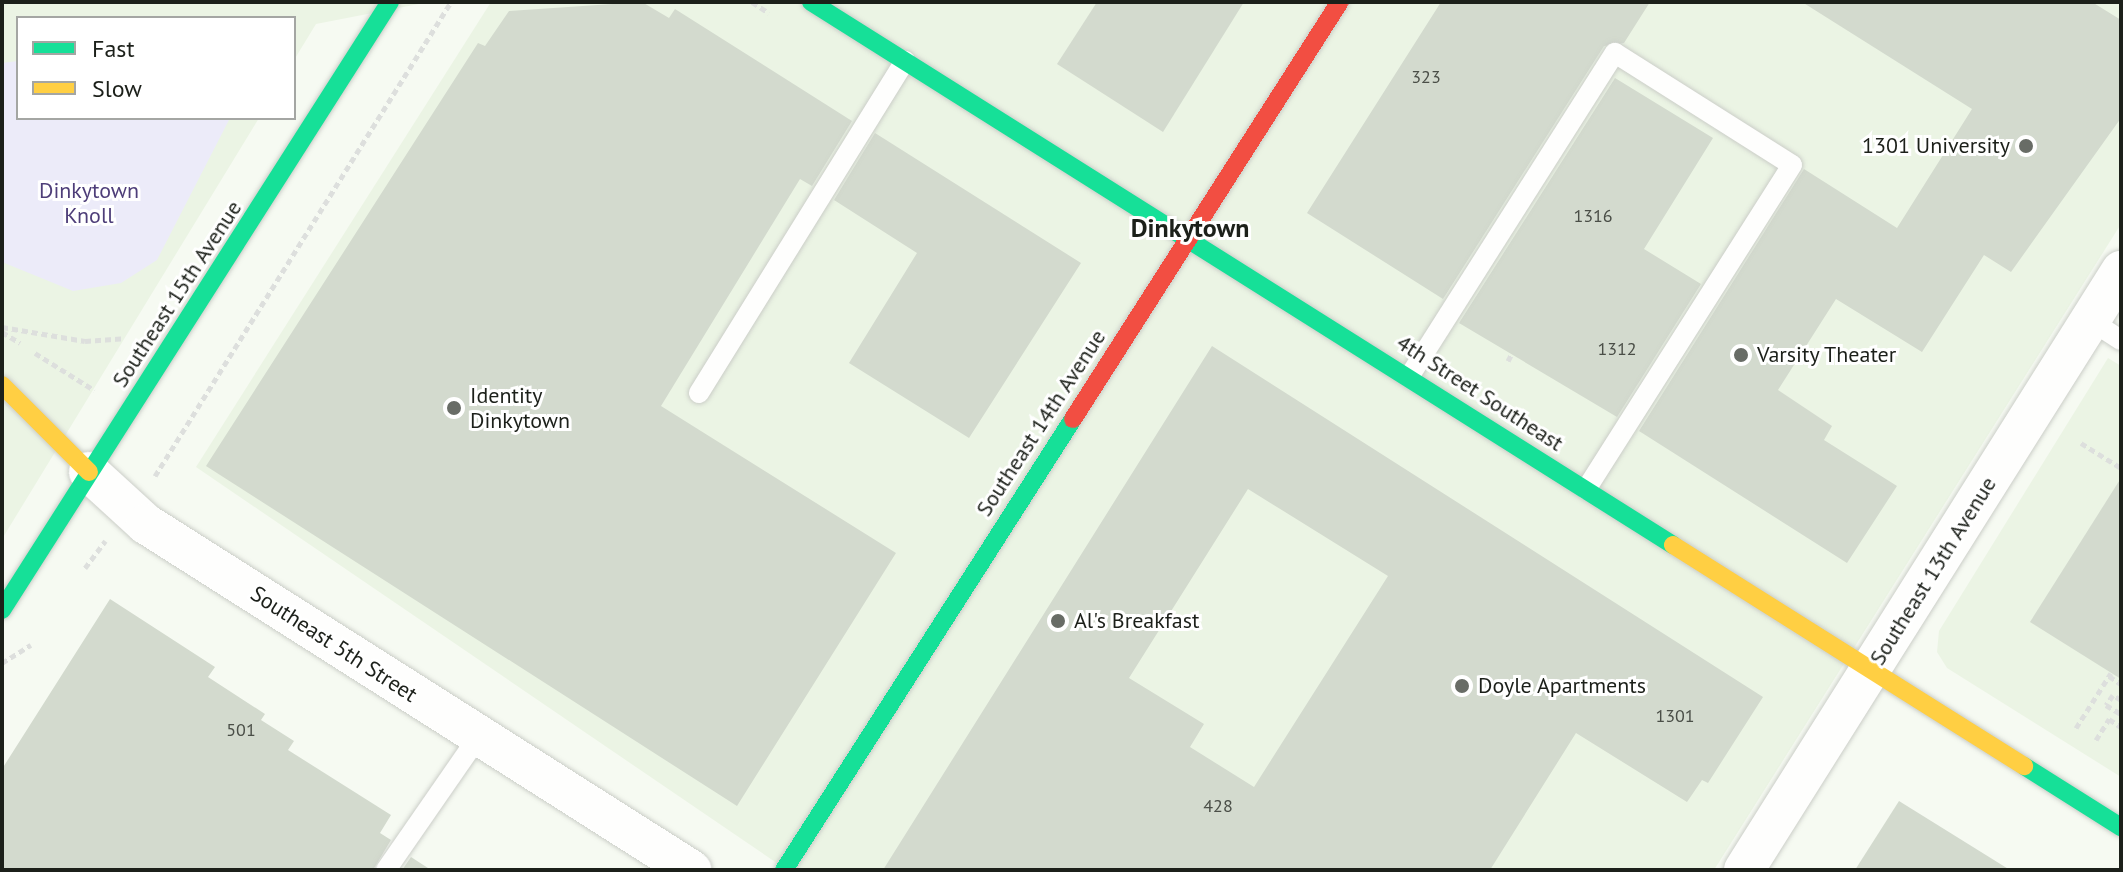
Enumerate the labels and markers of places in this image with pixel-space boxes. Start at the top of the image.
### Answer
place label: 1301 University [1862,133,2010,159]
marker: 1301 University [2017,137,2035,155]
place label: Varsity Theater [1757,342,1898,368]
marker: Varsity Theater [1732,346,1750,364]
place label: Identity Dinkytown [470,382,570,434]
marker: Identity Dinkytown [445,399,463,417]
place label: Al's Breakfast [1074,608,1199,634]
marker: Al's Breakfast [1049,612,1067,630]
place label: Doyle Apartments [1478,673,1647,699]
marker: Doyle Apartments [1453,677,1471,695]

